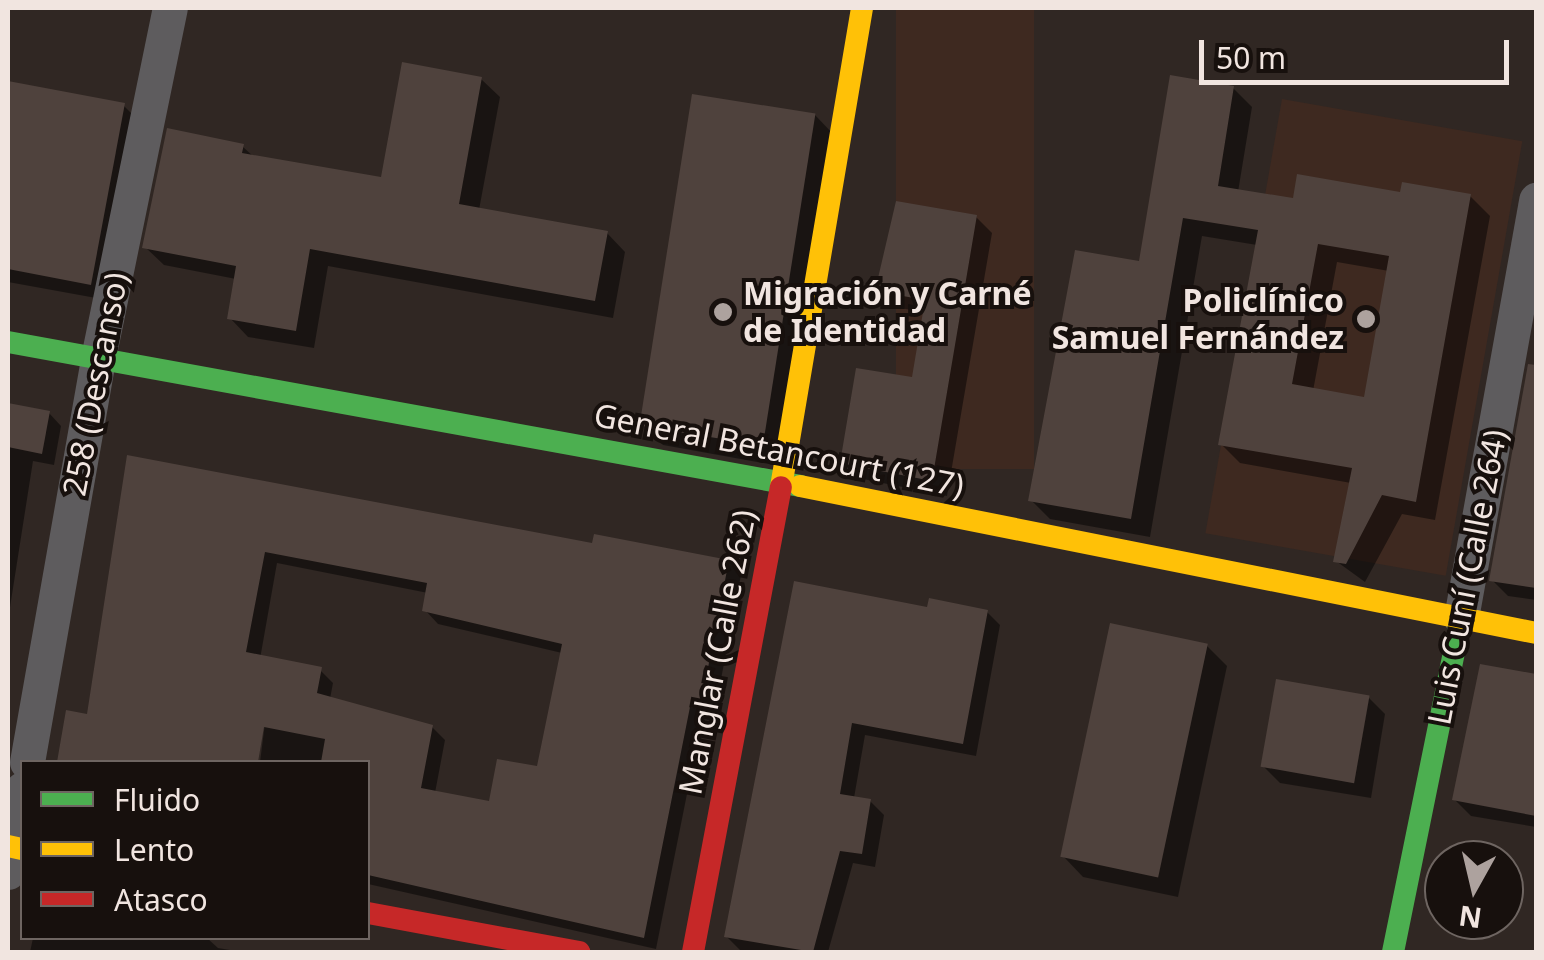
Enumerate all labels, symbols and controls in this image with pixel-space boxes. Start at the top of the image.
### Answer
scale bar [1204,20,1514,82]
text: 50 m [1216,37,1286,78]
street label: 258 (Descanso) [55,269,135,499]
place label: Migración y Carné de Identidad [743,275,1032,350]
place label: Policlínico Samuel Fernández [1052,282,1344,357]
marker: Migración y Carné de Identidad [712,301,734,323]
marker: Policlínico Samuel Fernández [1353,306,1379,332]
street label: General Betancourt (127) [591,395,967,505]
street label: Luis Cuní (Calle 264) [1420,426,1514,728]
street label: Manglar (Calle 262) [671,506,763,798]
legend [20,760,370,940]
text: Fluido [114,779,200,820]
text: Lento [114,829,194,870]
north arrow [1424,840,1524,940]
text: Atasco [114,879,208,920]
text: N [1456,897,1484,938]

